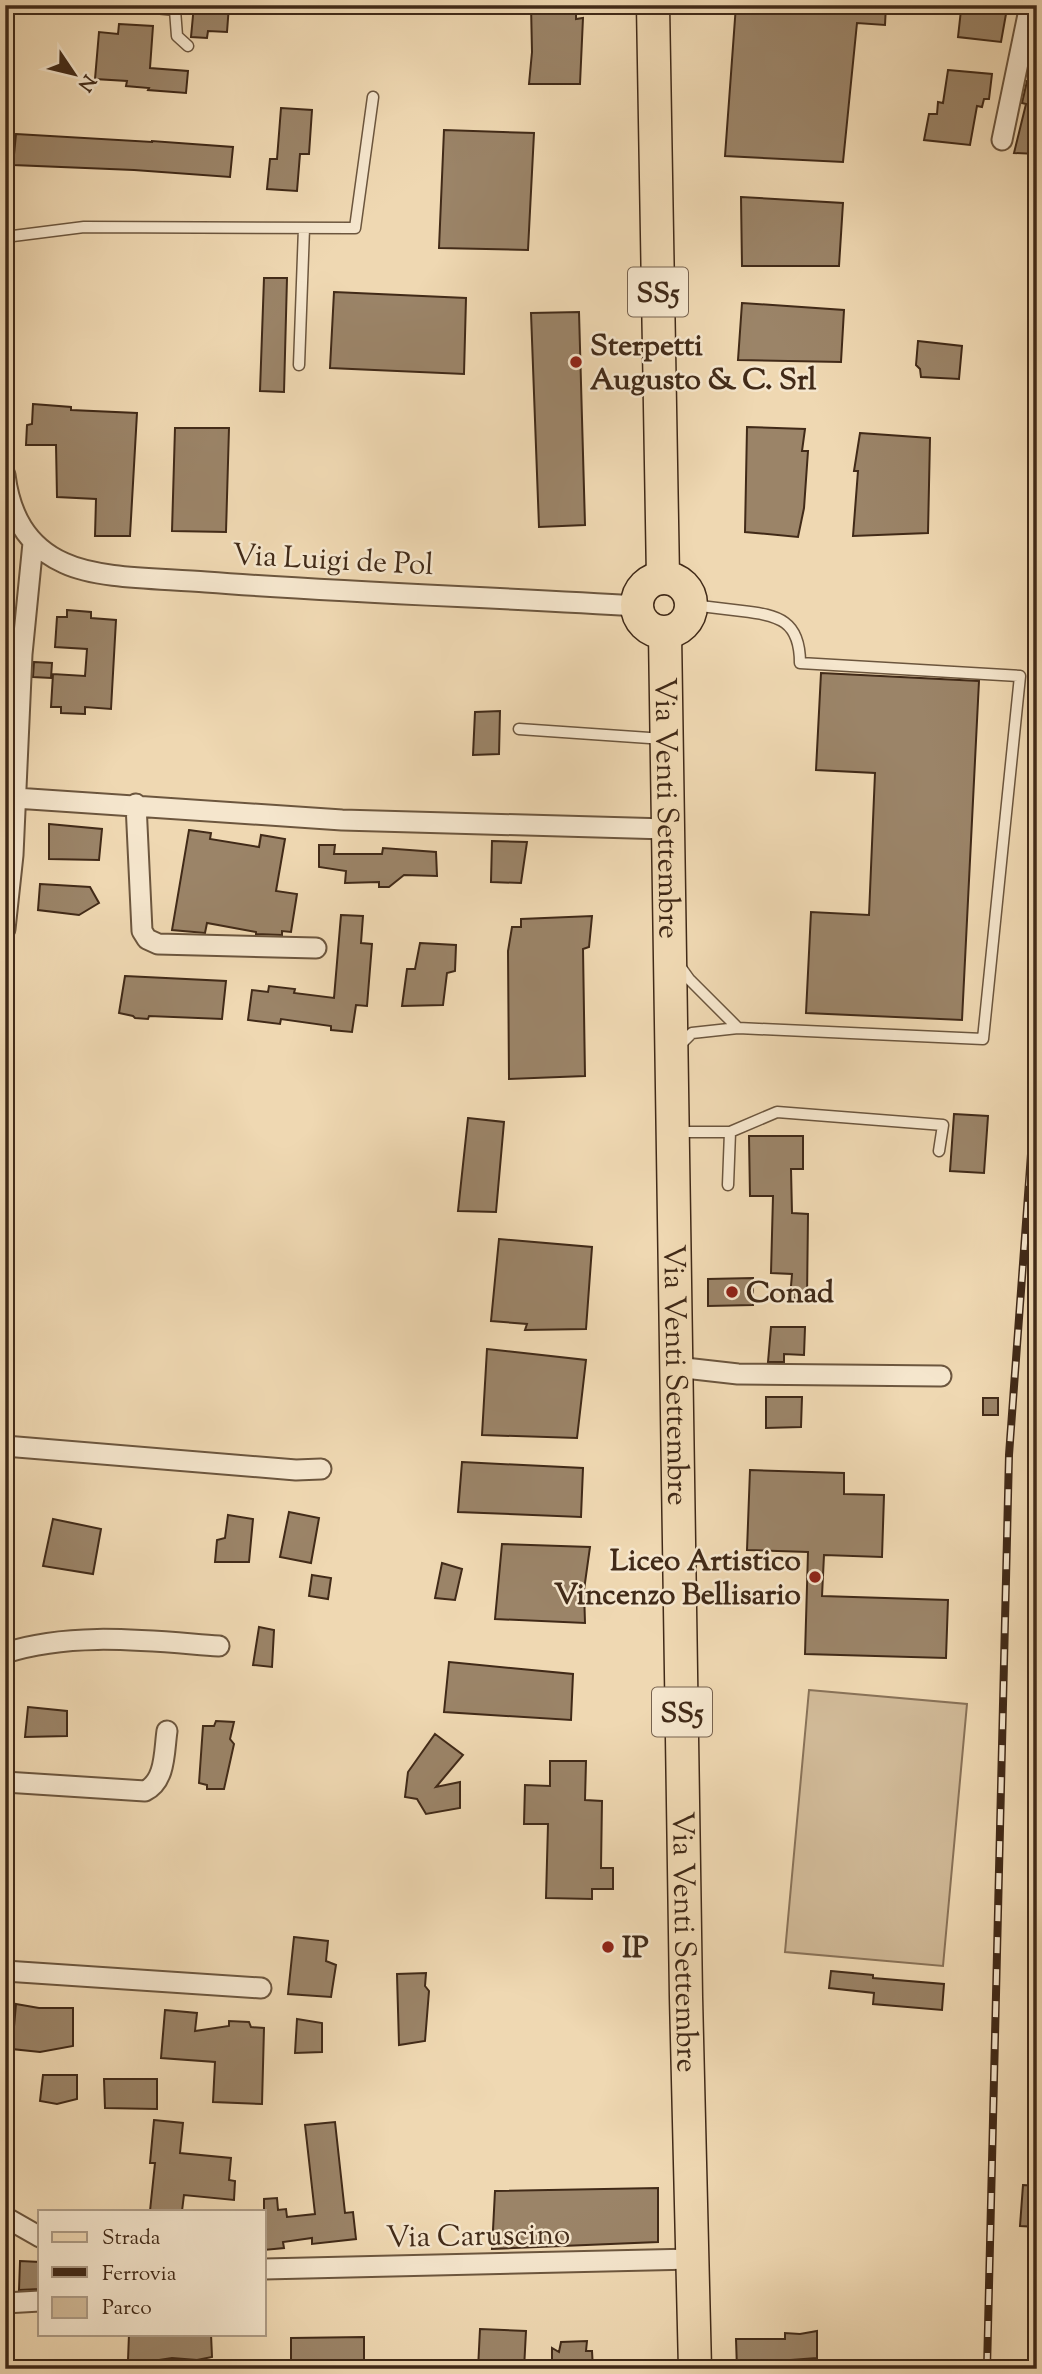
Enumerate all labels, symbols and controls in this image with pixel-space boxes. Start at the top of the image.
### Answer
north arrow [38,38,108,108]
text: N [70,68,101,96]
road number: SS5 [628,268,688,316]
place label: Sterpetti Augusto & C. Srl [590,326,817,403]
marker: Sterpetti Augusto & C. Srl [568,354,584,370]
street label: Via Luigi de Pol [231,535,435,588]
street label: Via Venti Settembre [642,677,689,939]
street label: Via Venti Settembre [650,1244,697,1506]
place label: Conad [746,1273,834,1316]
marker: Conad [724,1284,740,1300]
place label: Liceo Artistico Vincenzo Bellisario [554,1541,801,1618]
marker: Liceo Artistico Vincenzo Bellisario [807,1569,823,1585]
road number: SS5 [652,1688,712,1736]
street label: Via Venti Settembre [659,1811,707,2073]
place label: IP [622,1928,649,1971]
marker: IP [600,1939,616,1955]
legend [38,2210,266,2336]
street label: Via Caruscino [385,2214,571,2261]
text: Strada [102,2224,161,2254]
text: Ferrovia [102,2260,177,2290]
text: Parco [102,2294,152,2324]

